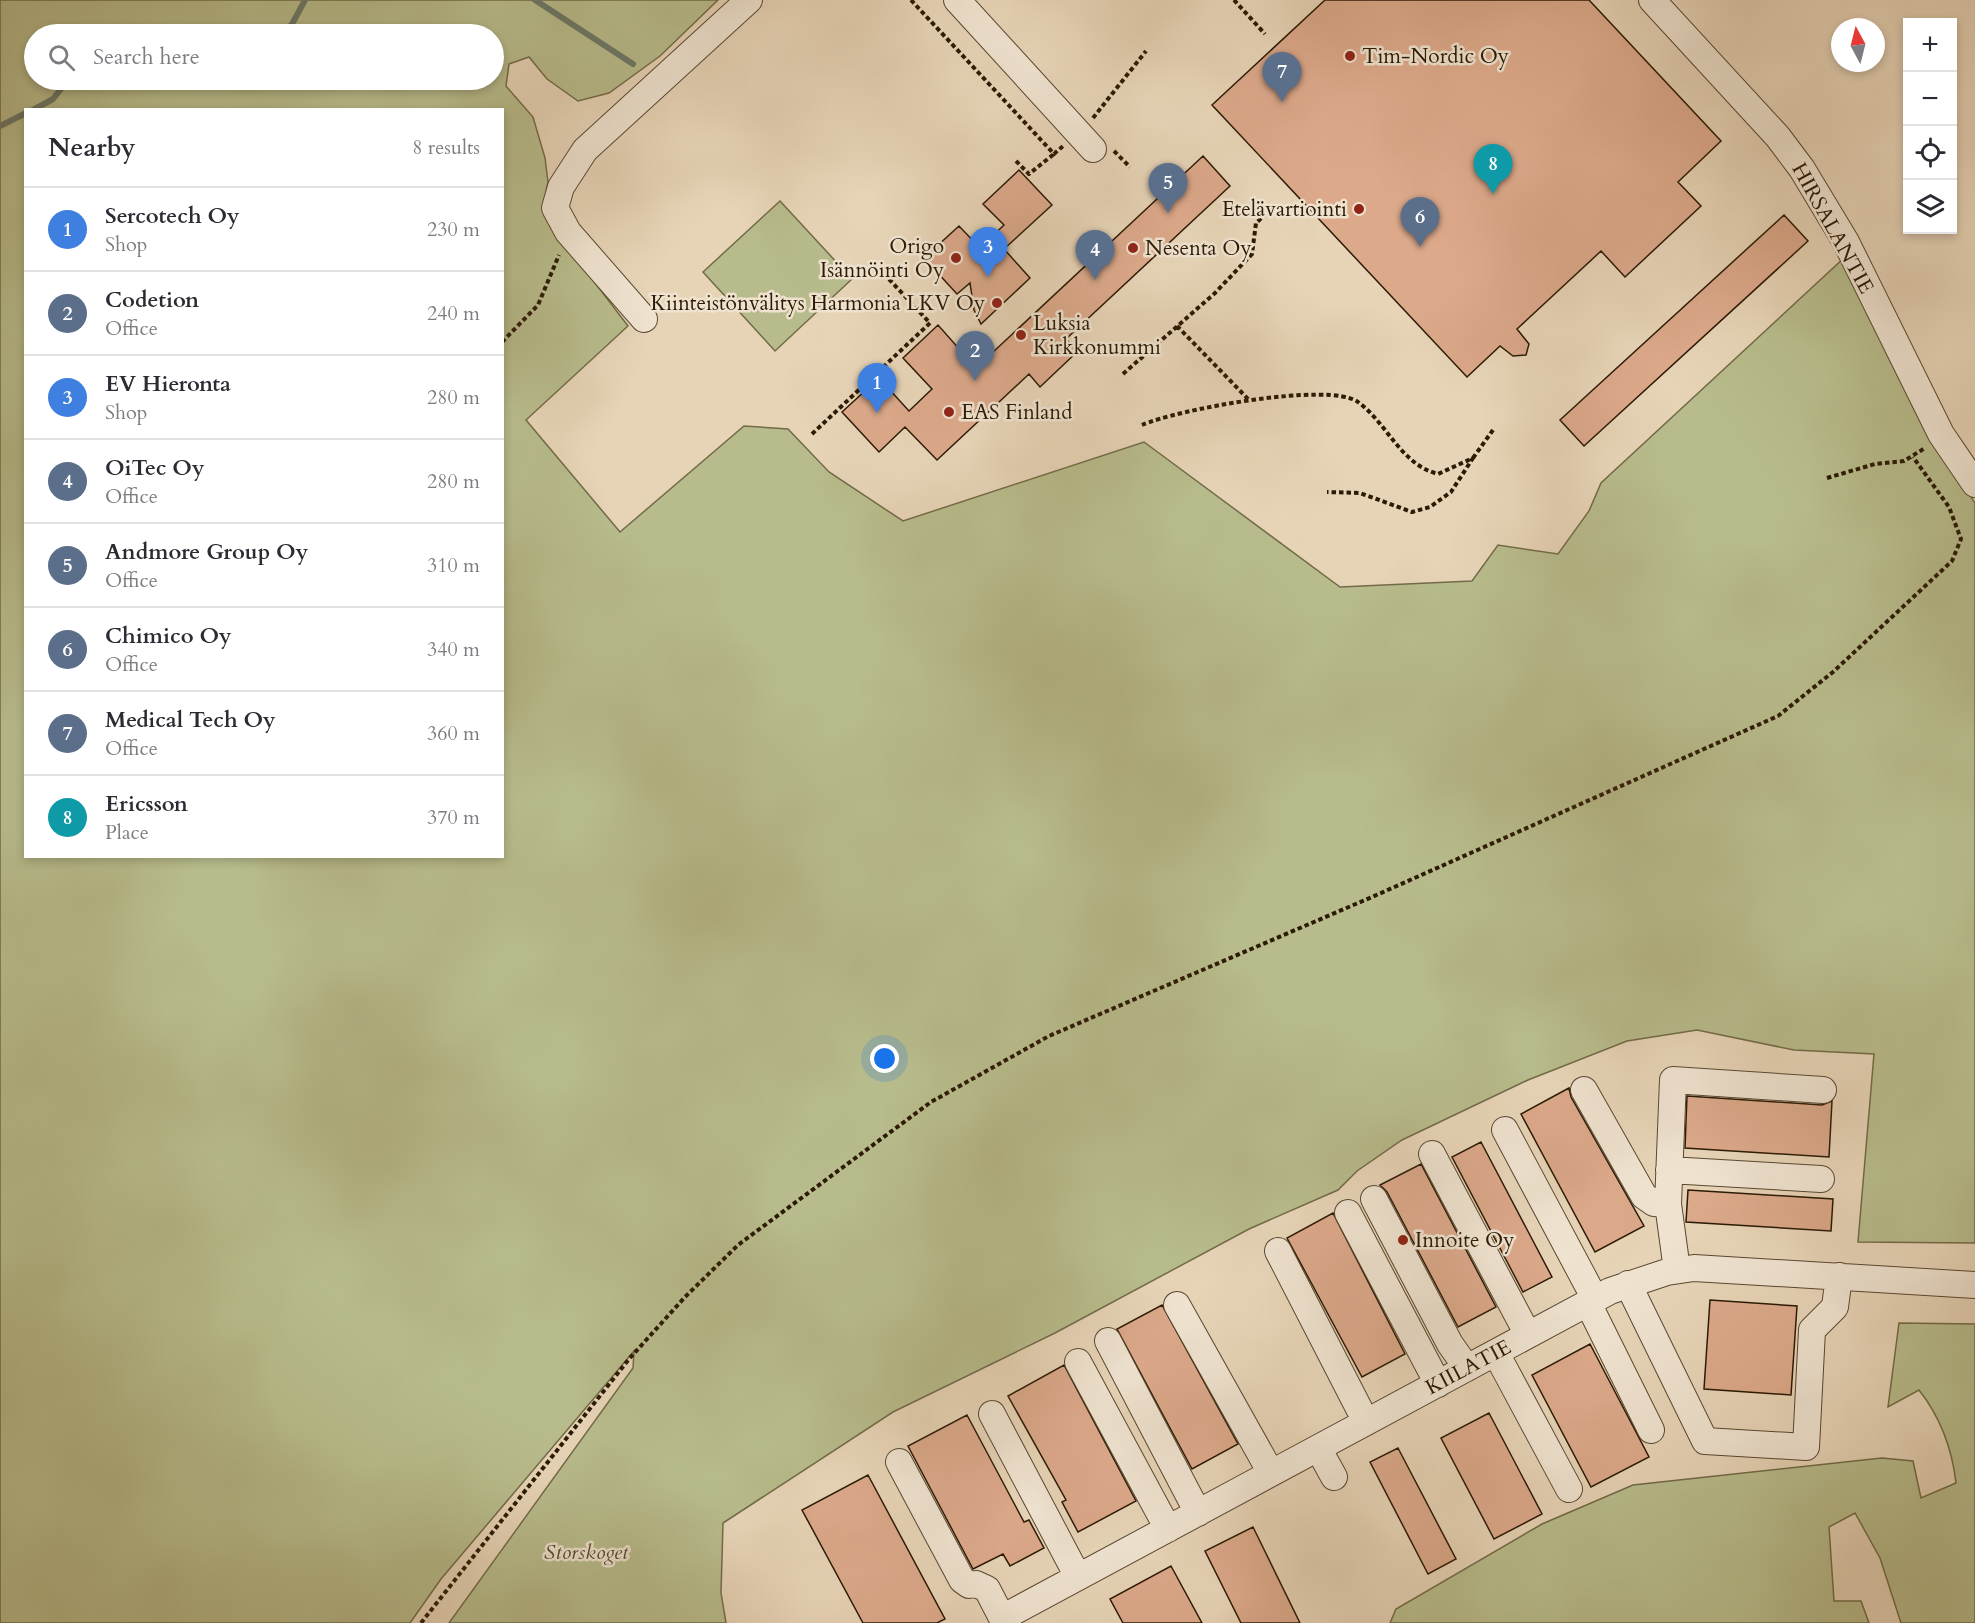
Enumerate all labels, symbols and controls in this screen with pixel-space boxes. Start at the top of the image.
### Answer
north arrow [1831,18,1885,72]
map controls [1903,18,1957,234]
button: + [1903,18,1957,72]
search box [24,24,504,90]
icon: search [45,41,78,74]
text: Search here [93,42,200,72]
place label: Tim-Nordic Oy [1362,42,1509,71]
marker: Tim-Nordic Oy [1343,49,1357,63]
pin: 7 [1262,52,1302,102]
button: − [1903,72,1957,126]
button: locate [1903,126,1957,180]
text: Nearby [48,130,136,165]
text: 8 results [412,134,480,161]
pin: 8 [1474,144,1512,194]
street label: HIRSALANTIE [1785,157,1881,299]
pin: 5 [1148,164,1188,213]
button: layers [1903,180,1957,234]
place label: Etelävartiointi [1222,195,1347,224]
pin: 6 [1400,198,1440,247]
text: Sercotech Oy [105,201,240,231]
marker: Etelävartiointi [1352,202,1366,216]
text: 1 [62,216,73,243]
text: 230 m [427,216,480,243]
pin: 3 [968,228,1008,277]
pin: 4 [1076,230,1114,280]
text: Shop [105,231,147,258]
place label: Origo Isännöinti Oy [820,232,944,285]
place label: Nesenta Oy [1145,234,1252,263]
marker: Nesenta Oy [1126,241,1140,255]
marker: Origo Isännöinti Oy [949,251,963,265]
text: Codetion [105,285,199,315]
place label: Kiinteistönvälitys Harmonia LKV Oy [650,289,985,318]
marker: Kiinteistönvälitys Harmonia LKV Oy [990,296,1004,310]
text: 2 [62,300,73,327]
text: 240 m [427,300,480,327]
place label: Luksia Kirkkonummi [1033,309,1161,362]
text: Office [105,315,158,342]
marker: Luksia Kirkkonummi [1014,328,1028,342]
pin: 2 [956,332,994,381]
pin: 1 [858,364,896,413]
text: EV Hieronta [105,369,231,399]
text: 3 [62,384,73,411]
text: 280 m [427,384,480,411]
place label: EAS Finland [961,398,1072,427]
text: Shop [105,399,147,426]
marker: EAS Finland [942,405,956,419]
text: OiTec Oy [105,453,205,483]
text: 4 [62,468,73,495]
text: 280 m [427,468,480,495]
text: Office [105,483,158,510]
text: Andmore Group Oy [105,537,308,567]
text: 5 [62,552,73,579]
text: 310 m [427,552,480,579]
text: Office [105,567,158,594]
text: Chimico Oy [105,621,232,651]
text: 6 [62,636,73,663]
text: 340 m [427,636,480,663]
text: Office [105,651,158,678]
text: Medical Tech Oy [105,705,276,735]
text: 7 [62,720,73,747]
text: 360 m [427,720,480,747]
text: Office [105,735,158,762]
text: Ericsson [105,789,188,819]
text: 8 [62,804,73,831]
text: 370 m [427,804,480,831]
text: Place [105,819,149,846]
your location [870,1044,899,1073]
place label: Innoite Oy [1415,1226,1514,1255]
marker: Innoite Oy [1396,1233,1410,1247]
street label: KIILATIE [1420,1333,1516,1402]
park label: Storskoget [544,1538,629,1567]

